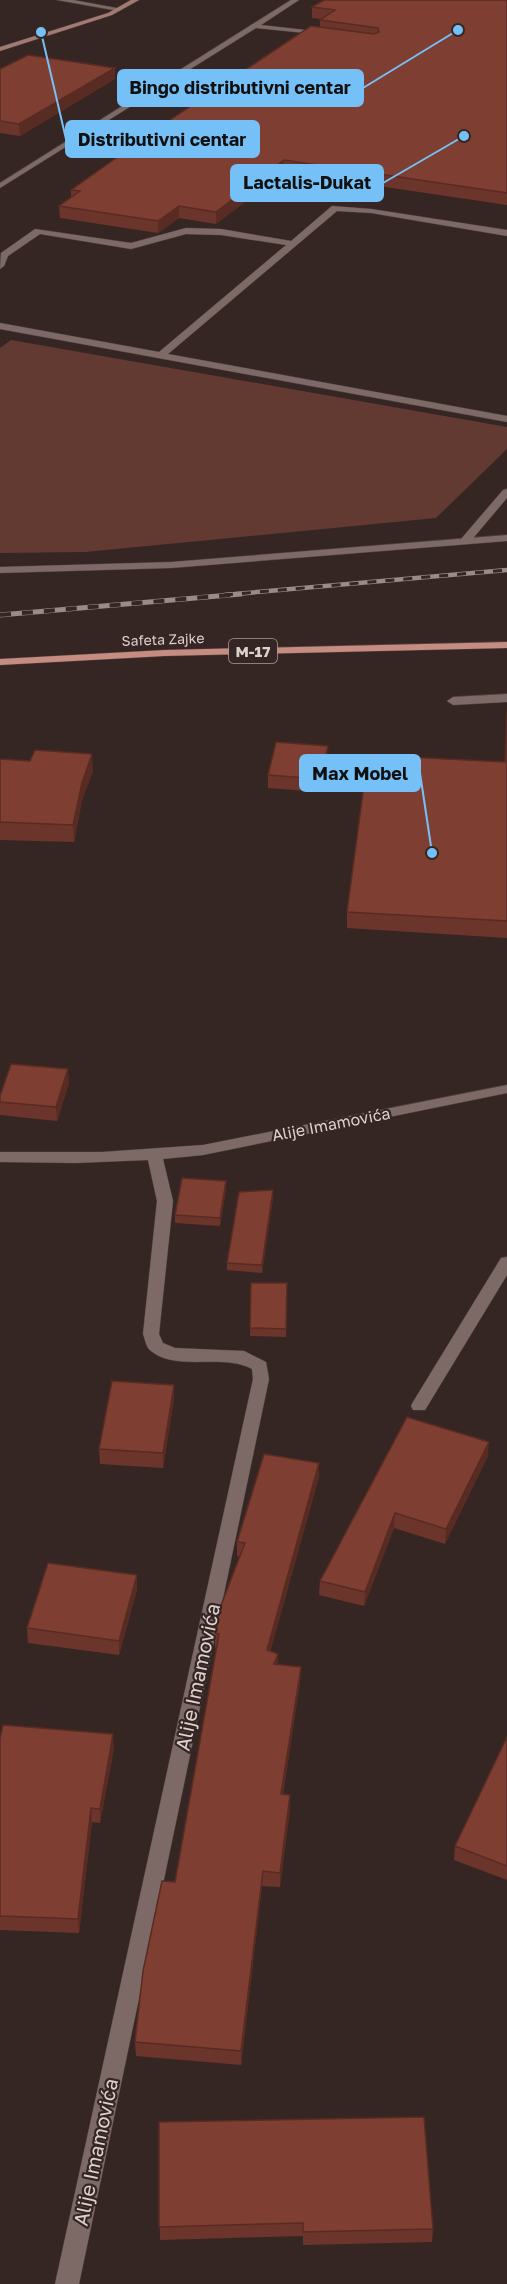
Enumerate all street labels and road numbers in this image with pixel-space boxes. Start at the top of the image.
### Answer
street label: Safeta Zajke [121,629,205,649]
road number: M-17 [229,639,277,663]
street label: Alije Imamovića [270,1103,392,1145]
street label: Alije Imamovića [170,1601,224,1753]
street label: Alije Imamovića [68,2076,122,2228]

